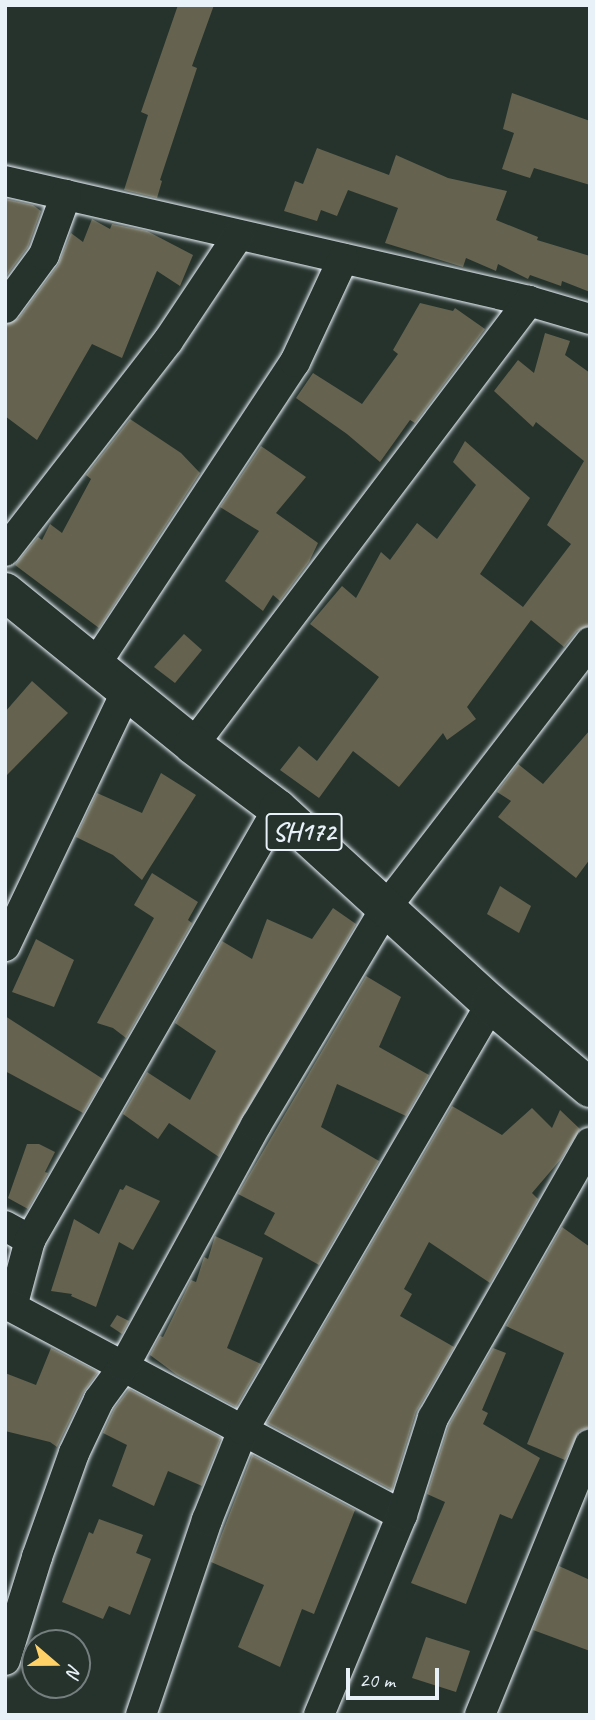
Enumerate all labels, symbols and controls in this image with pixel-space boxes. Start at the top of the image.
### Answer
road number: SH172 [266,810,342,854]
north arrow [21,1629,91,1699]
scale bar [350,1654,443,1698]
text: N [61,1661,87,1680]
text: 20 m [359,1667,395,1693]

